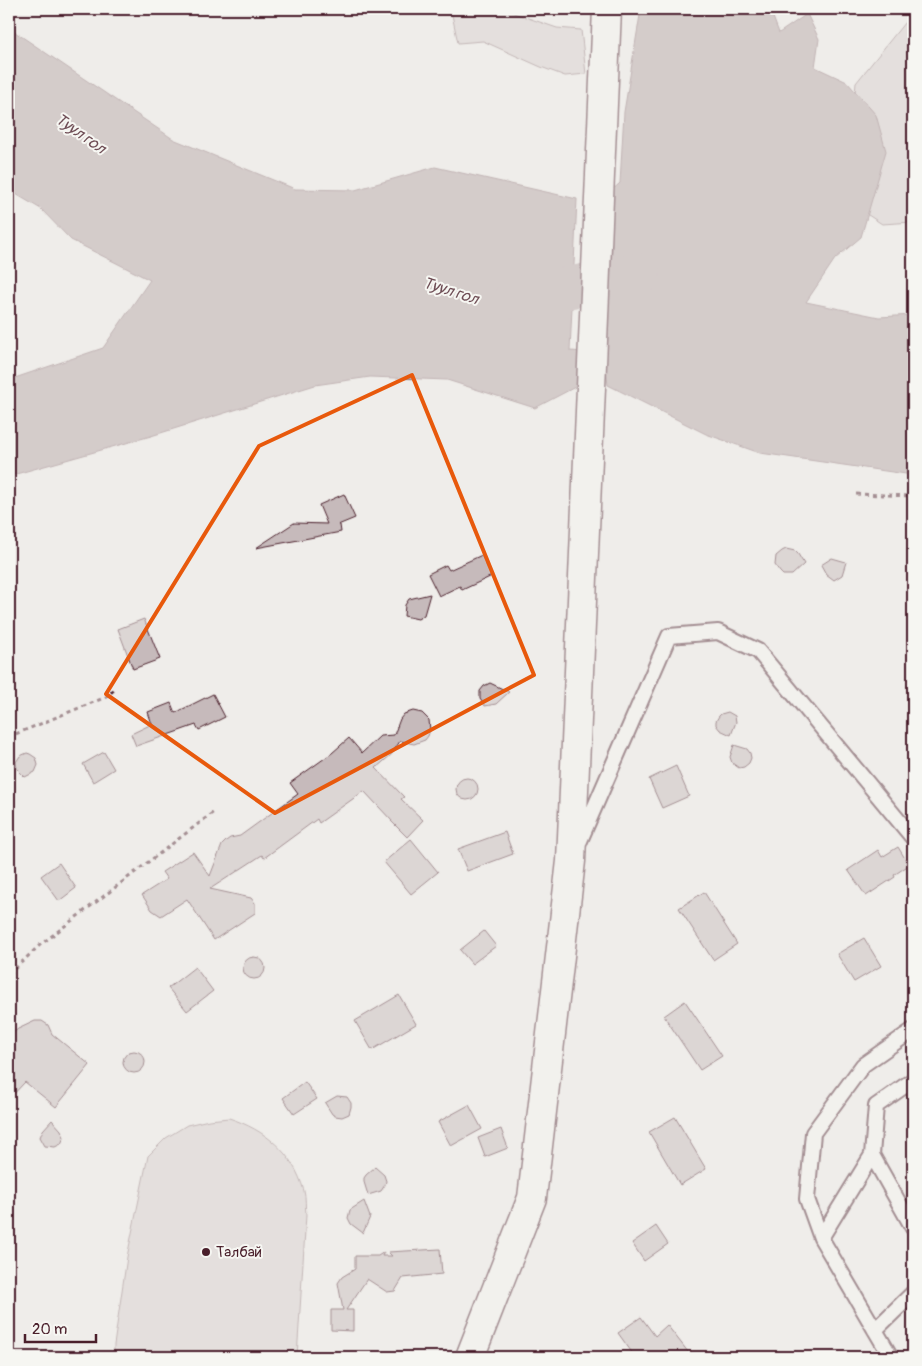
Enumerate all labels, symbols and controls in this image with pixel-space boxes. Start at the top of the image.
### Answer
water label: Туул гол [51,109,111,159]
water label: Туул гол [421,273,482,310]
place label: Талбай [216,1243,262,1262]
marker: Талбай [200,1246,212,1258]
scale bar [25,1311,96,1343]
text: 20 m [32,1320,67,1339]

